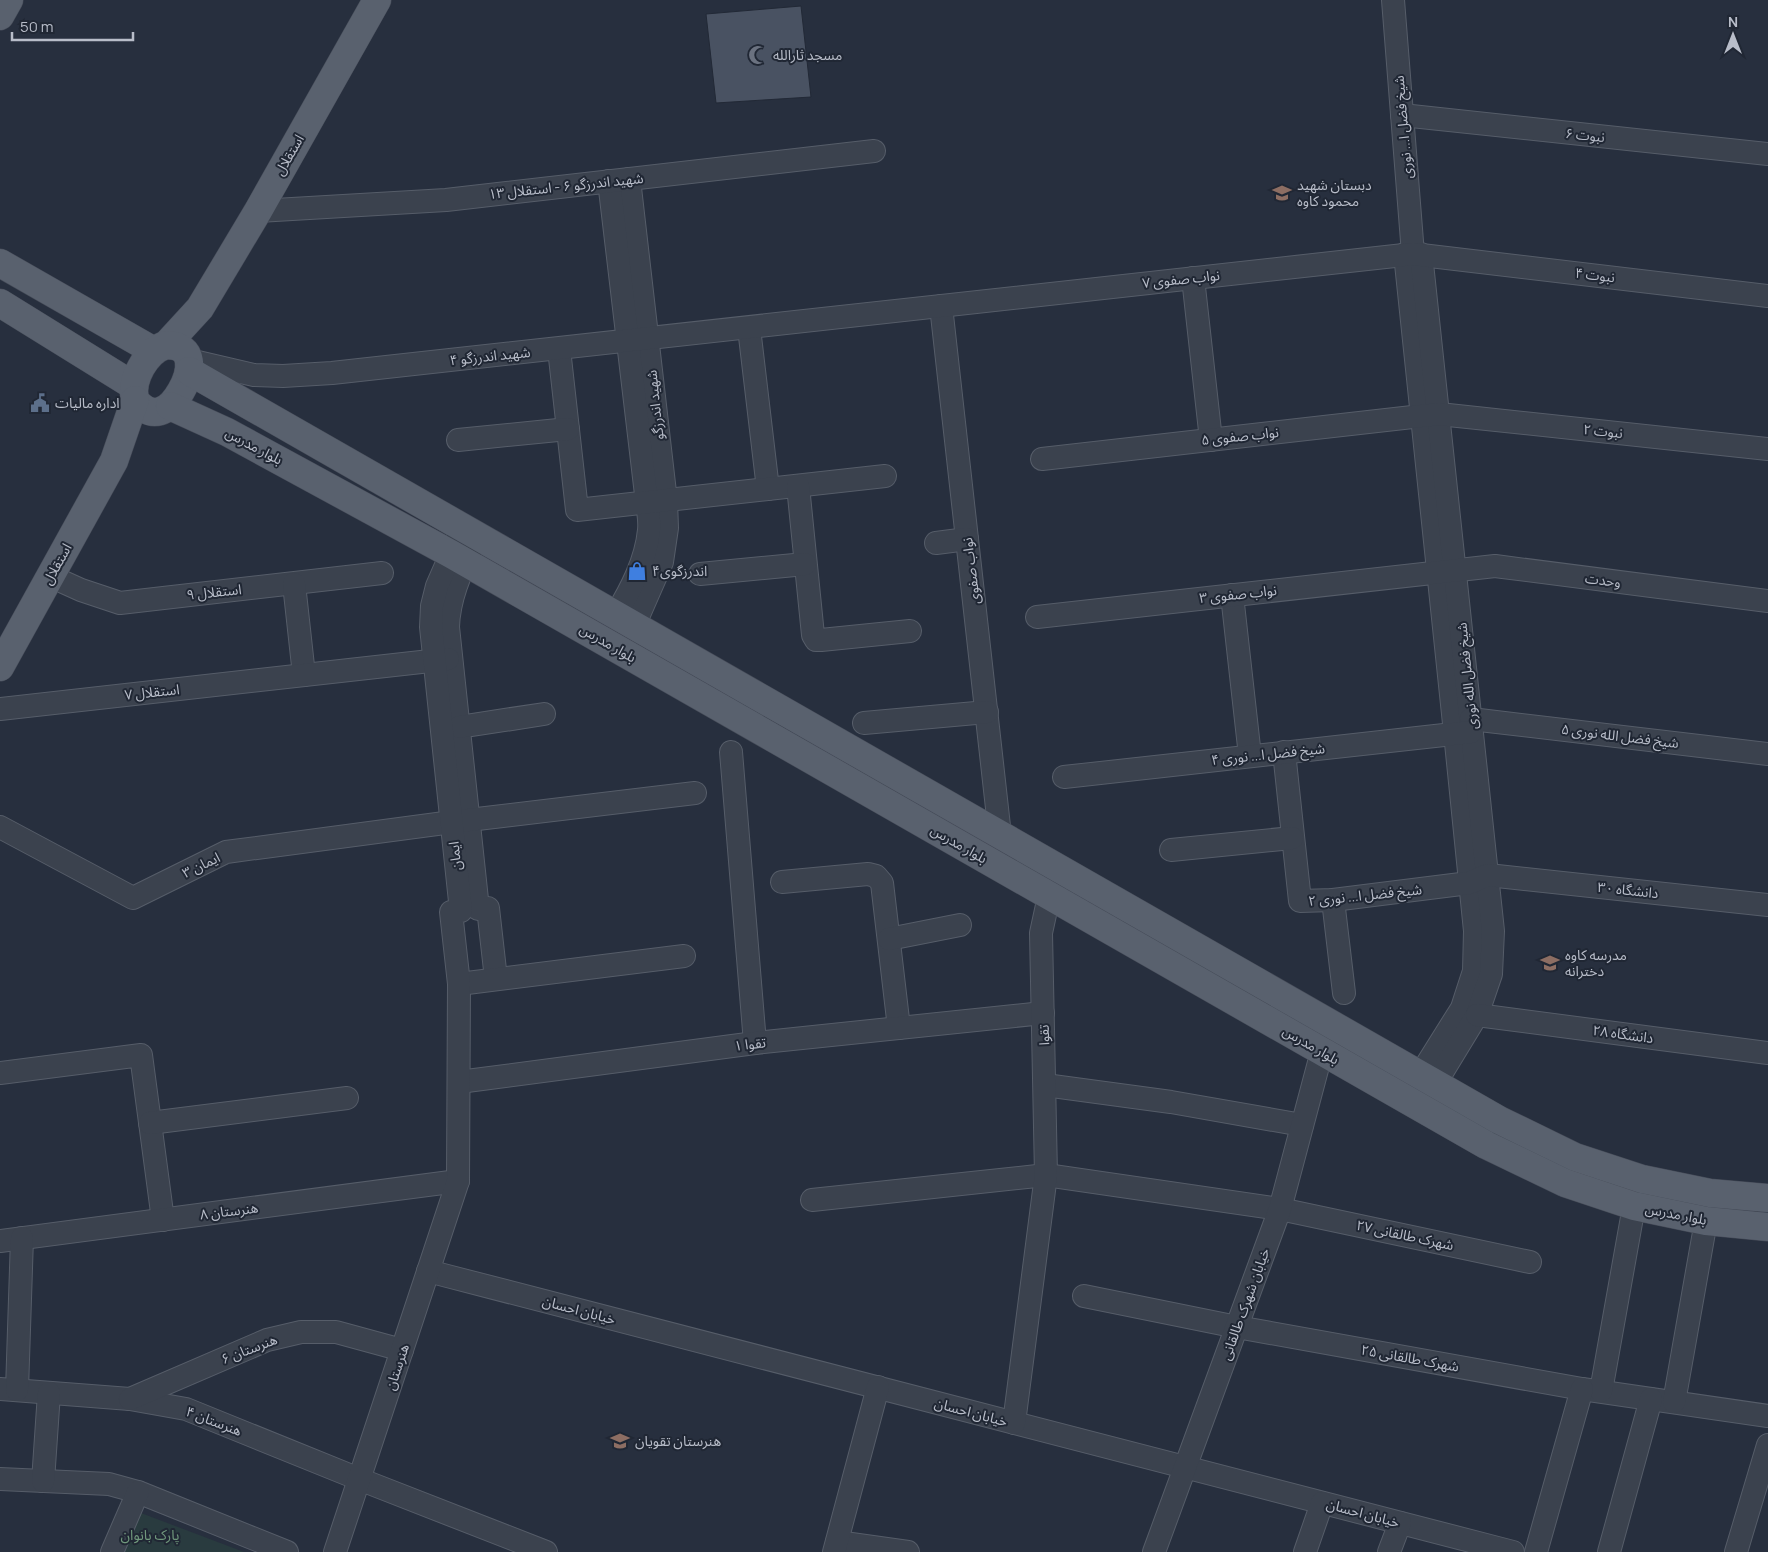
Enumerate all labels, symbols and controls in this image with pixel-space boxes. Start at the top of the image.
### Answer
scale bar [12,10,134,42]
north arrow [1708,10,1758,60]
text: N [1728,12,1738,31]
text: 50 m [20,16,54,37]
mosque icon: مسجد ثارالله [747,44,769,66]
place label: مسجد ثارالله [773,45,842,64]
street label: شیخ فضل ا... نوری [1389,74,1418,179]
street label: نبوت ۶ [1564,123,1606,146]
street label: استقلال [269,131,308,179]
street label: شهید اندرزگو ۶ - استقلال ۱۳ [487,168,644,203]
place label: دبستان شهید محمود کاوه [1297,175,1372,210]
school or university icon: دبستان شهید محمود کاوه [1271,182,1293,204]
street label: نبوت ۴ [1574,263,1616,286]
street label: نواب صفوی ۷ [1141,265,1221,292]
street label: شهید اندرزگو ۴ [449,342,531,369]
street label: شهید اندرزگو [641,369,668,441]
public building icon: اداره مالیات [29,392,51,414]
place label: اداره مالیات [55,393,120,412]
street label: نبوت ۲ [1582,419,1624,442]
street label: نواب صفوی ۵ [1200,422,1280,449]
street label: بلوار مدرس [222,423,286,469]
street label: نواب صفوی [957,536,984,606]
street label: استقلال [37,540,76,588]
shop icon: اندرزگوی۴ [626,560,648,582]
place label: اندرزگوی۴ [652,561,707,580]
street label: وحدت [1584,568,1622,591]
street label: استقلال ۹ [185,579,242,604]
street label: نواب صفوی ۳ [1198,580,1278,607]
street label: بلوار مدرس [577,619,640,666]
street label: شیخ فضل الله نوری [1451,621,1484,731]
street label: استقلال ۷ [123,679,180,704]
street label: شیخ فضل‌ الله نوری ۵ [1560,719,1680,754]
street label: شیخ فضل ا... نوری ۴ [1210,738,1326,771]
street label: بلوار مدرس [928,820,991,867]
street label: ایمان [444,840,465,872]
street label: ایمان ۳ [179,847,223,882]
street label: دانشگاه ۳۰ [1597,877,1660,902]
street label: شیخ فضل ا... نوری ۲ [1307,879,1423,912]
place label: مدرسه کاوه دخترانه [1565,945,1627,980]
school or university icon: مدرسه کاوه دخترانه [1539,952,1561,974]
street label: دانشگاه ۲۸ [1591,1020,1655,1047]
street label: بلوار مدرس [1280,1021,1343,1068]
street label: تقوا [1034,1024,1053,1046]
street label: تقوا ۱ [733,1032,767,1055]
street label: هنرستان ۸ [199,1198,259,1224]
street label: بلوار مدرس [1644,1198,1709,1229]
street label: شهرک طالقانی ۲۷ [1355,1215,1456,1254]
street label: خیابان شهرک طالقانی [1215,1245,1274,1363]
street label: خیابان احسان [540,1291,618,1328]
street label: هنرستان ۶ [218,1329,280,1368]
street label: شهرک طالقانی ۲۵ [1360,1340,1461,1375]
street label: هنرستان [380,1341,413,1393]
street label: خیابان احسان [932,1393,1010,1430]
street label: هنرستان ۴ [183,1401,245,1440]
school or university icon: هنرستان تقویان [609,1430,631,1452]
place label: هنرستان تقویان [635,1431,721,1450]
street label: خیابان احسان [1324,1494,1402,1531]
park label: پارک بانوان [120,1525,180,1545]

